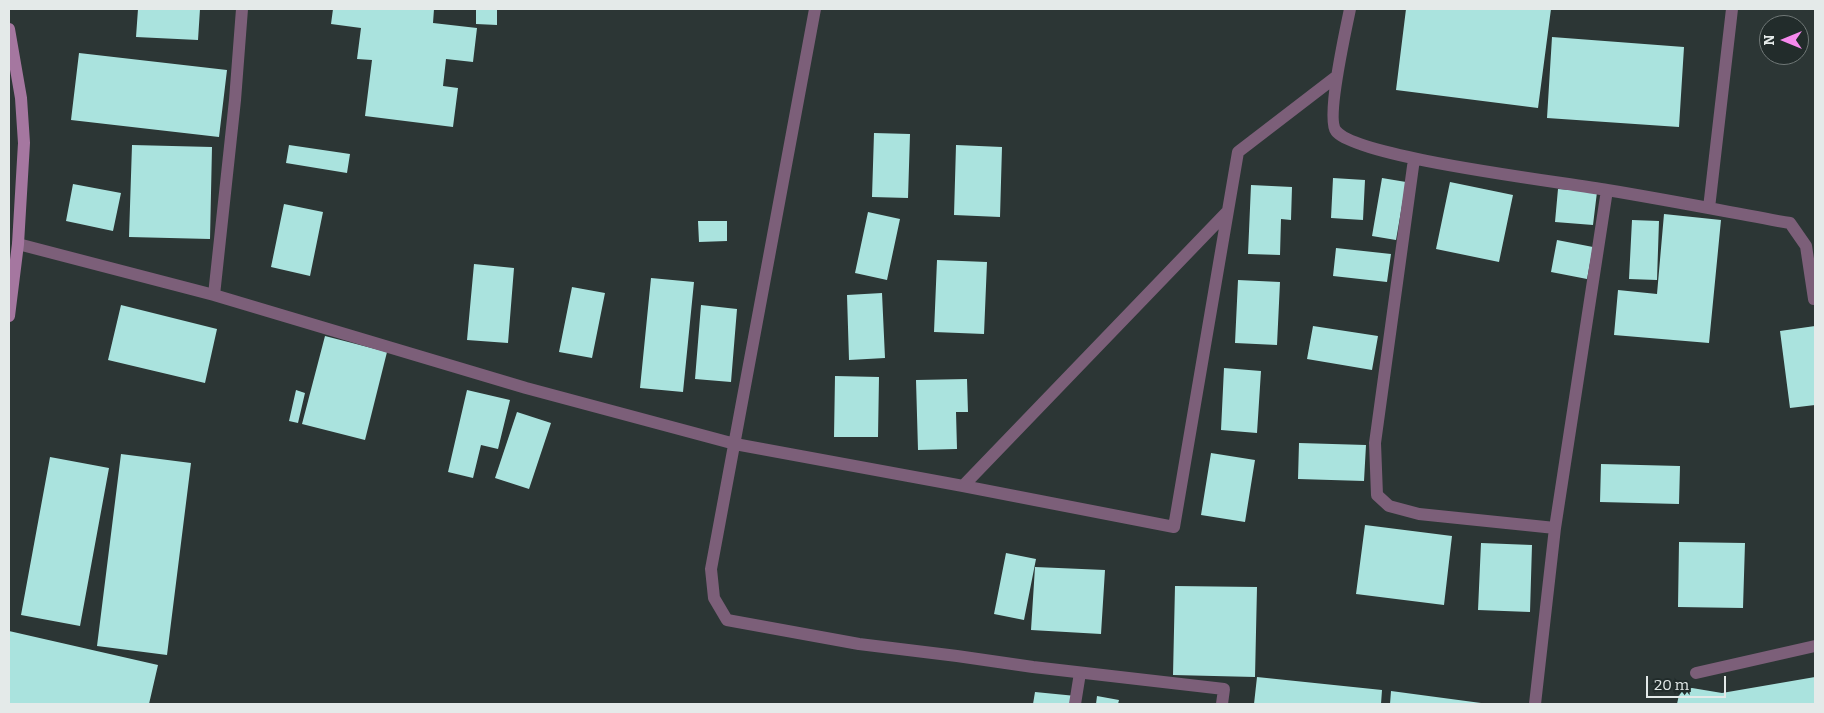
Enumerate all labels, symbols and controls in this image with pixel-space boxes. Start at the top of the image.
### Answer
north arrow [1759,15,1809,65]
text: N [1761,35,1778,45]
scale bar [1649,666,1729,698]
text: 20 m [1654,676,1689,694]

